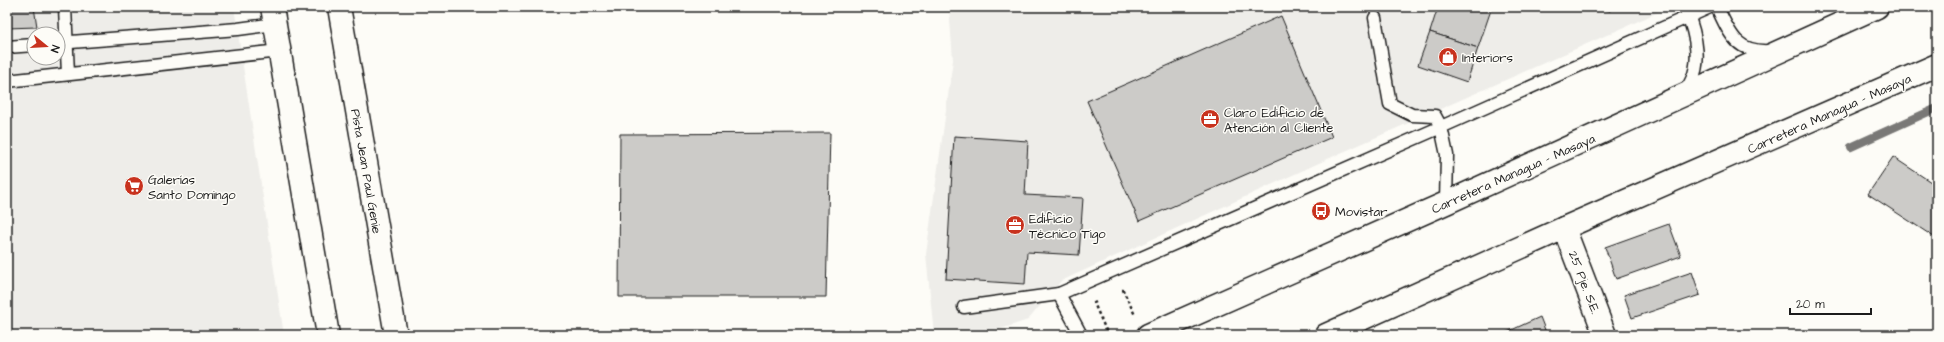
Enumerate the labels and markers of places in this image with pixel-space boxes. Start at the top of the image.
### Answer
shop icon: Interiors [1437,46,1459,68]
place label: Interiors [1462,49,1513,67]
place label: Claro Edificio de Atención al Cliente [1224,104,1333,137]
office icon: Claro Edificio de Atención al Cliente [1199,108,1221,130]
place label: Galerías Santo Domingo [148,171,236,205]
supermarket icon: Galerías Santo Domingo [123,175,145,197]
bus stop icon: Movistar [1310,200,1332,222]
place label: Movistar [1335,203,1387,221]
place label: Edificio Técnico Tigo [1029,210,1106,244]
office icon: Edificio Técnico Tigo [1004,214,1026,236]

